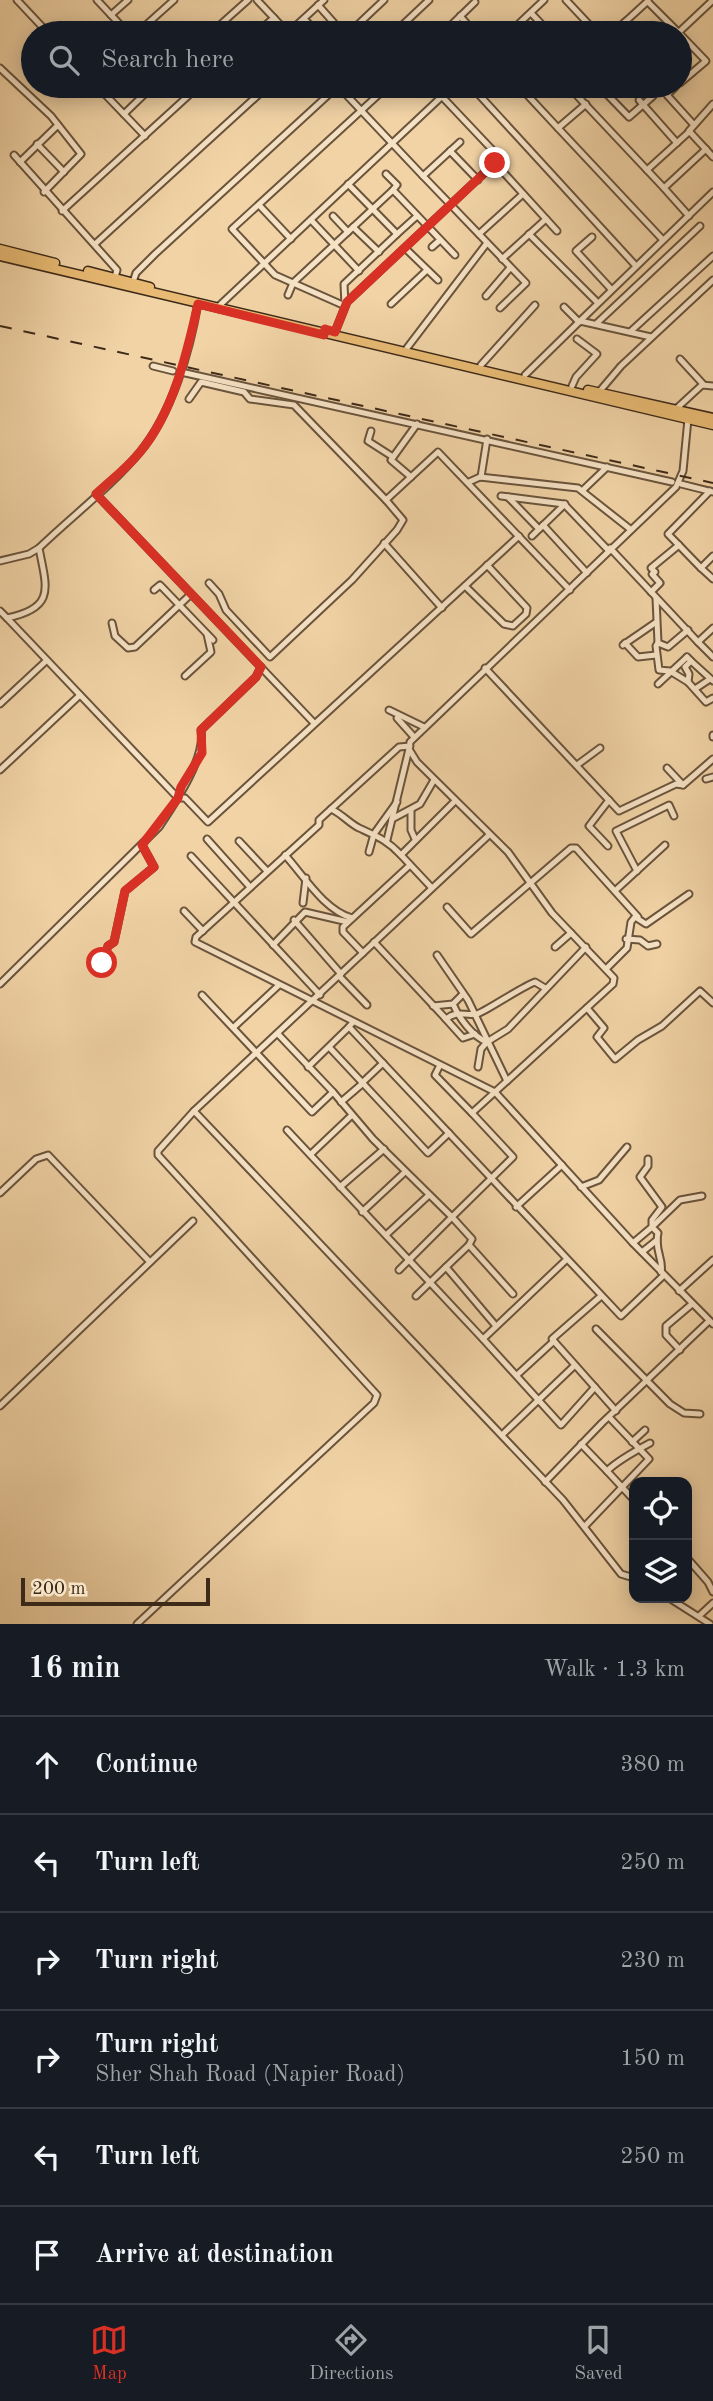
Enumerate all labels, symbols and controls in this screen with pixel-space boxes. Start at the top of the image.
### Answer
search box [21,21,692,98]
icon: search [45,41,83,79]
text: Search here [101,47,234,73]
route end [479,147,510,178]
route start [86,947,117,978]
map controls [629,1477,692,1603]
button: locate [629,1477,692,1540]
button: layers [629,1540,692,1603]
scale bar [21,1575,210,1607]
text: 200 m [32,1580,85,1599]
text: 16 min [28,1654,121,1684]
text: Walk · 1.3 km [544,1658,685,1681]
icon: ahead [28,1746,66,1784]
text: Continue [95,1752,198,1778]
text: 380 m [620,1753,685,1776]
icon: left [28,1844,66,1882]
text: Turn left [95,1850,200,1876]
text: 250 m [620,1851,685,1874]
icon: right [28,1942,66,1980]
text: Turn right [95,1948,218,1974]
text: 230 m [620,1949,685,1972]
text: Turn right [95,2032,218,2058]
icon: right [28,2040,66,2078]
text: 150 m [620,2047,685,2070]
text: Sher Shah Road (Napier Road) [95,2063,405,2086]
icon: left [28,2138,66,2176]
text: Turn left [95,2144,200,2170]
text: 250 m [620,2145,685,2168]
icon: arrive [28,2236,66,2274]
text: Arrive at destination [95,2242,334,2268]
tab: Map [90,2321,128,2386]
tab: Directions [309,2321,394,2386]
tab: Saved [574,2321,623,2386]

